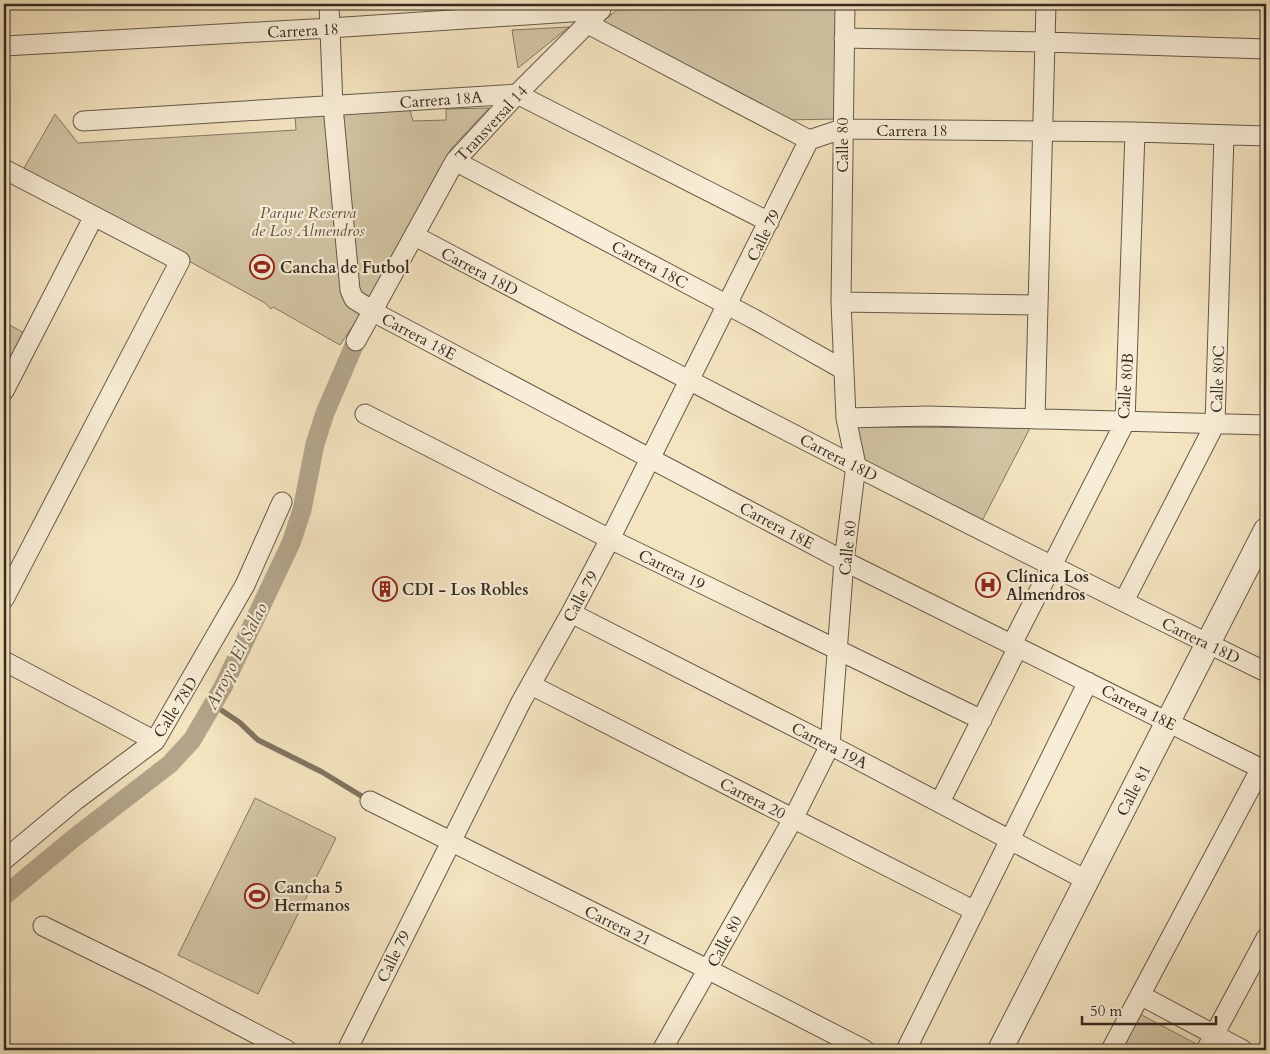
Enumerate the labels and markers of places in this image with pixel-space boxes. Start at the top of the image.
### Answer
sports icon: Cancha de Futbol [249,254,275,280]
place label: Cancha de Futbol [280,257,410,279]
place label: Clínica Los Almendros [1006,566,1089,606]
hospital icon: Clínica Los Almendros [975,572,1001,598]
building icon: CDI - Los Robles [372,576,398,602]
place label: CDI - Los Robles [402,579,528,601]
place label: Cancha 5 Hermanos [274,877,350,917]
sports icon: Cancha 5 Hermanos [244,883,270,909]

